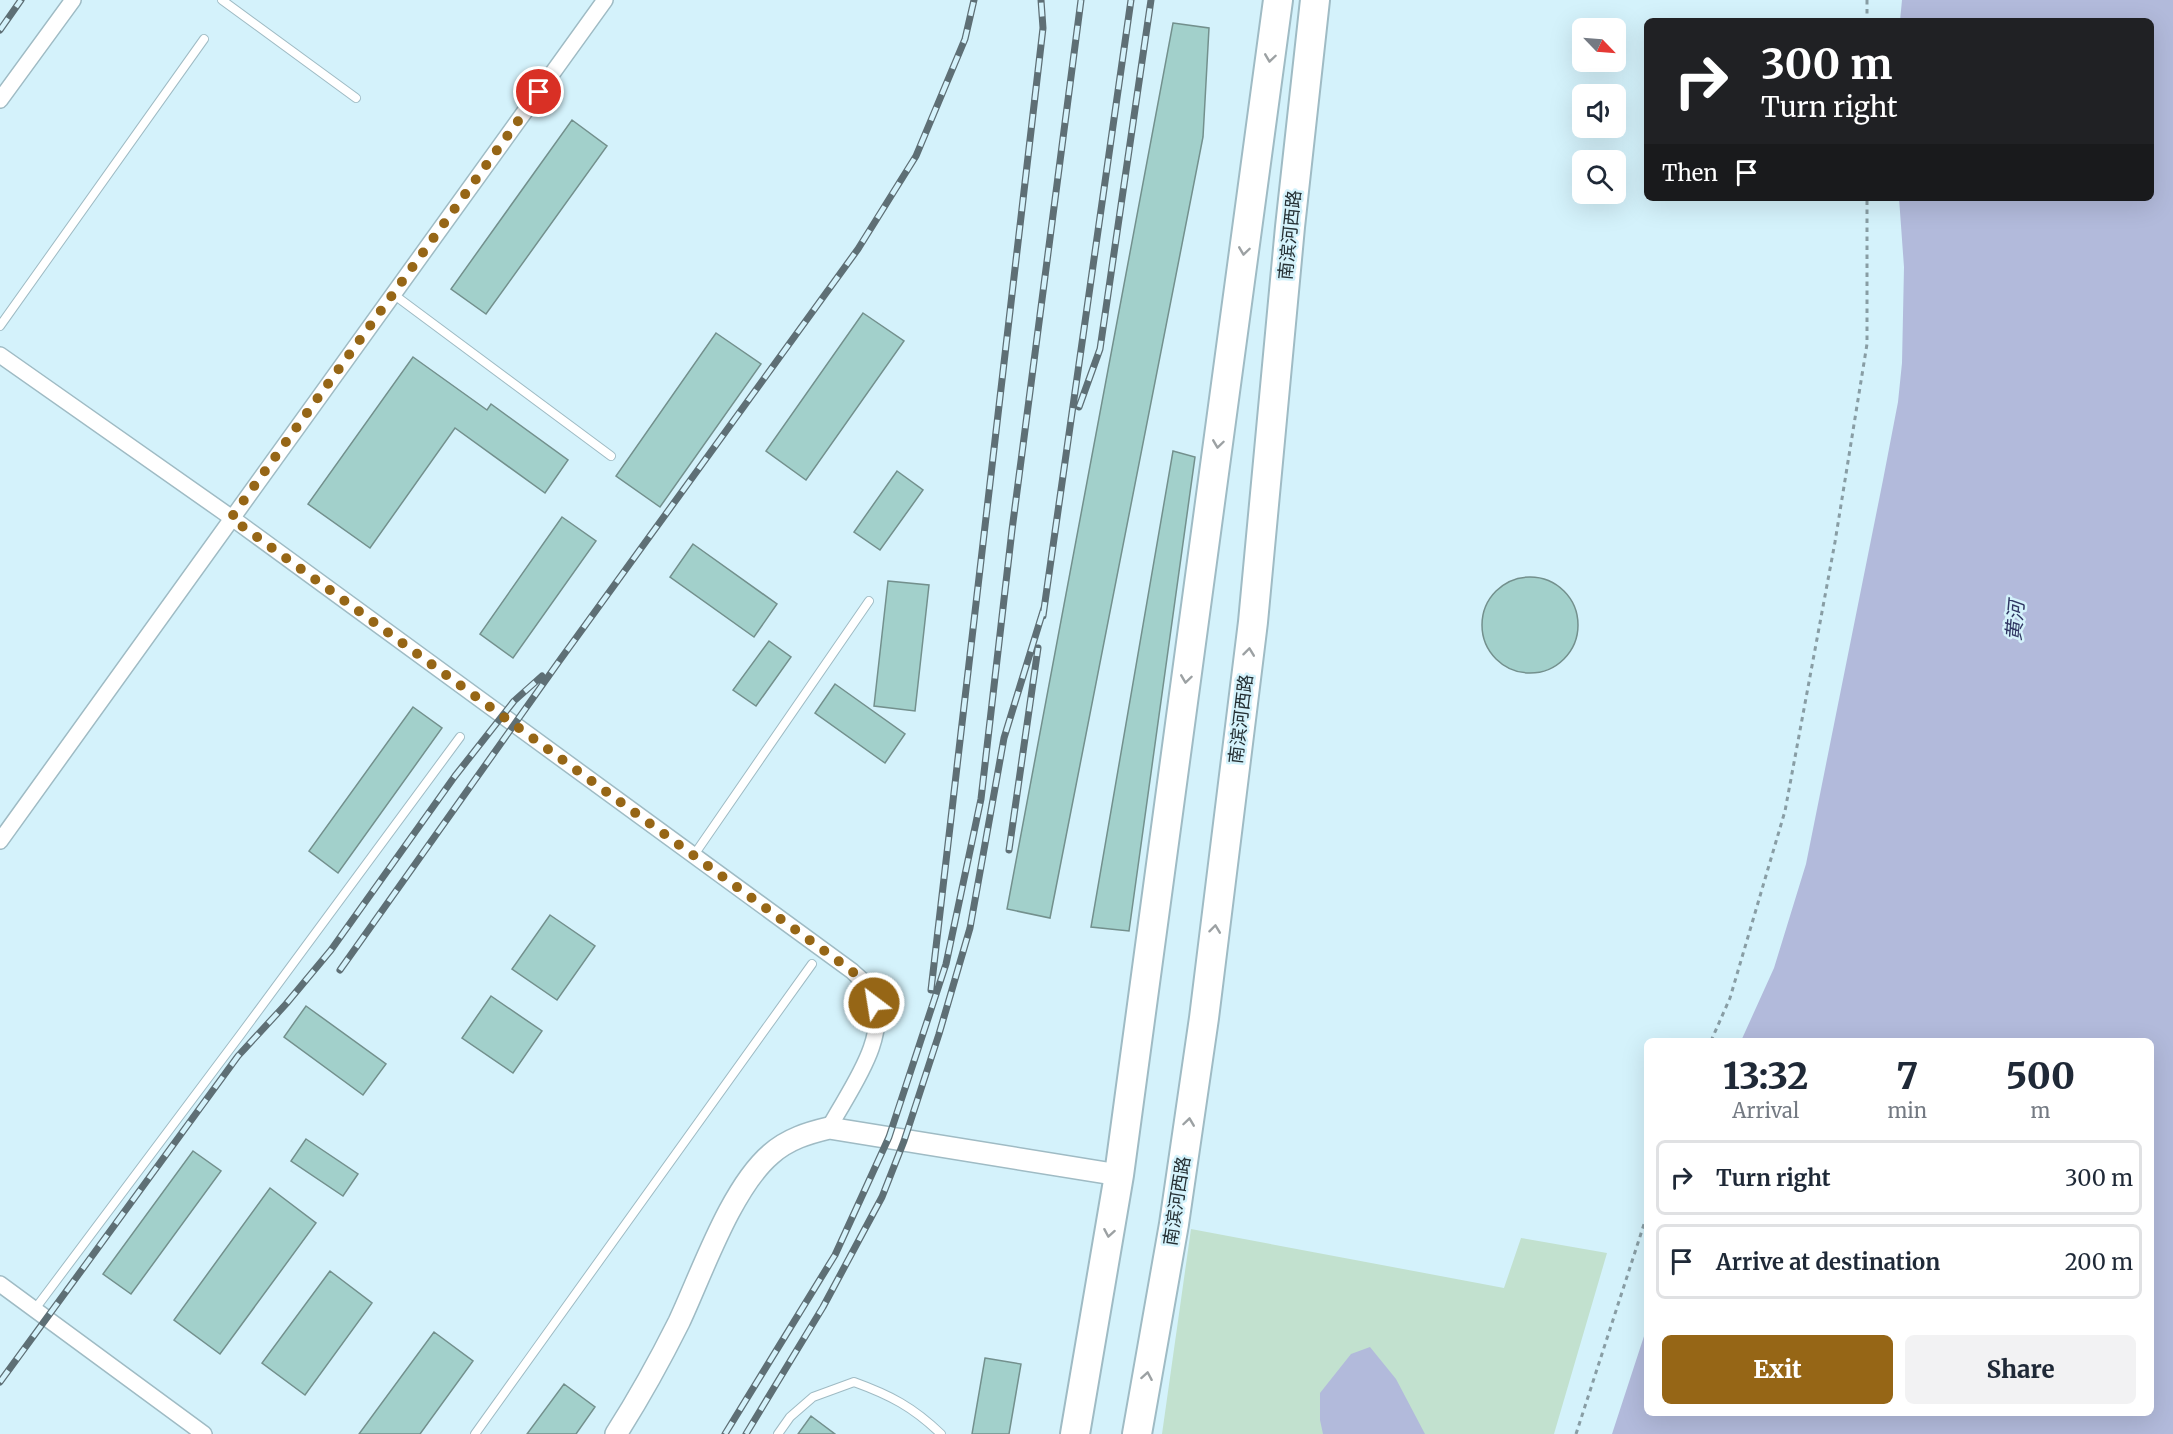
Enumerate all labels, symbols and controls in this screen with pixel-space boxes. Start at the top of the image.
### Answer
north arrow [1572,18,1626,72]
map controls [1572,18,1626,204]
text: 300 m [1761,38,1893,90]
icon: right [1662,42,1740,120]
one-way arrow [1265,53,1277,63]
pin [513,66,564,117]
icon: arrive [522,75,555,108]
button: sound [1572,84,1626,138]
text: Turn right [1761,90,1898,124]
button: search [1572,150,1626,204]
icon: arrive [1730,156,1763,189]
text: Then [1662,159,1718,187]
street label: 南滨河西路 [1273,189,1306,281]
one-way arrow [1238,247,1251,256]
one-way arrow [1212,440,1224,449]
water label: 黄河 [2000,596,2029,642]
one-way arrow [1243,647,1255,656]
street label: 南滨河西路 [1224,673,1257,765]
one-way arrow [1180,675,1192,684]
one-way arrow [1208,924,1221,933]
position arrow [842,971,906,1035]
text: 13:32 [1723,1054,1808,1099]
text: 7 [1896,1054,1918,1099]
text: 500 [2006,1054,2075,1099]
text: Arrival [1732,1098,1799,1123]
text: min [1887,1098,1927,1123]
text: m [2031,1098,2050,1123]
one-way arrow [1182,1117,1195,1127]
street label: 南滨河西路 [1158,1155,1195,1247]
icon: right [1665,1161,1698,1194]
text: Turn right [1716,1164,1830,1192]
text: 300 m [2065,1164,2133,1192]
one-way arrow [1103,1227,1116,1237]
icon: arrive [1665,1245,1698,1278]
text: Arrive at destination [1716,1248,1940,1276]
text: 200 m [2065,1248,2133,1276]
button: Exit [1662,1335,1893,1404]
button: Share [1905,1335,2136,1404]
one-way arrow [1140,1372,1153,1382]

